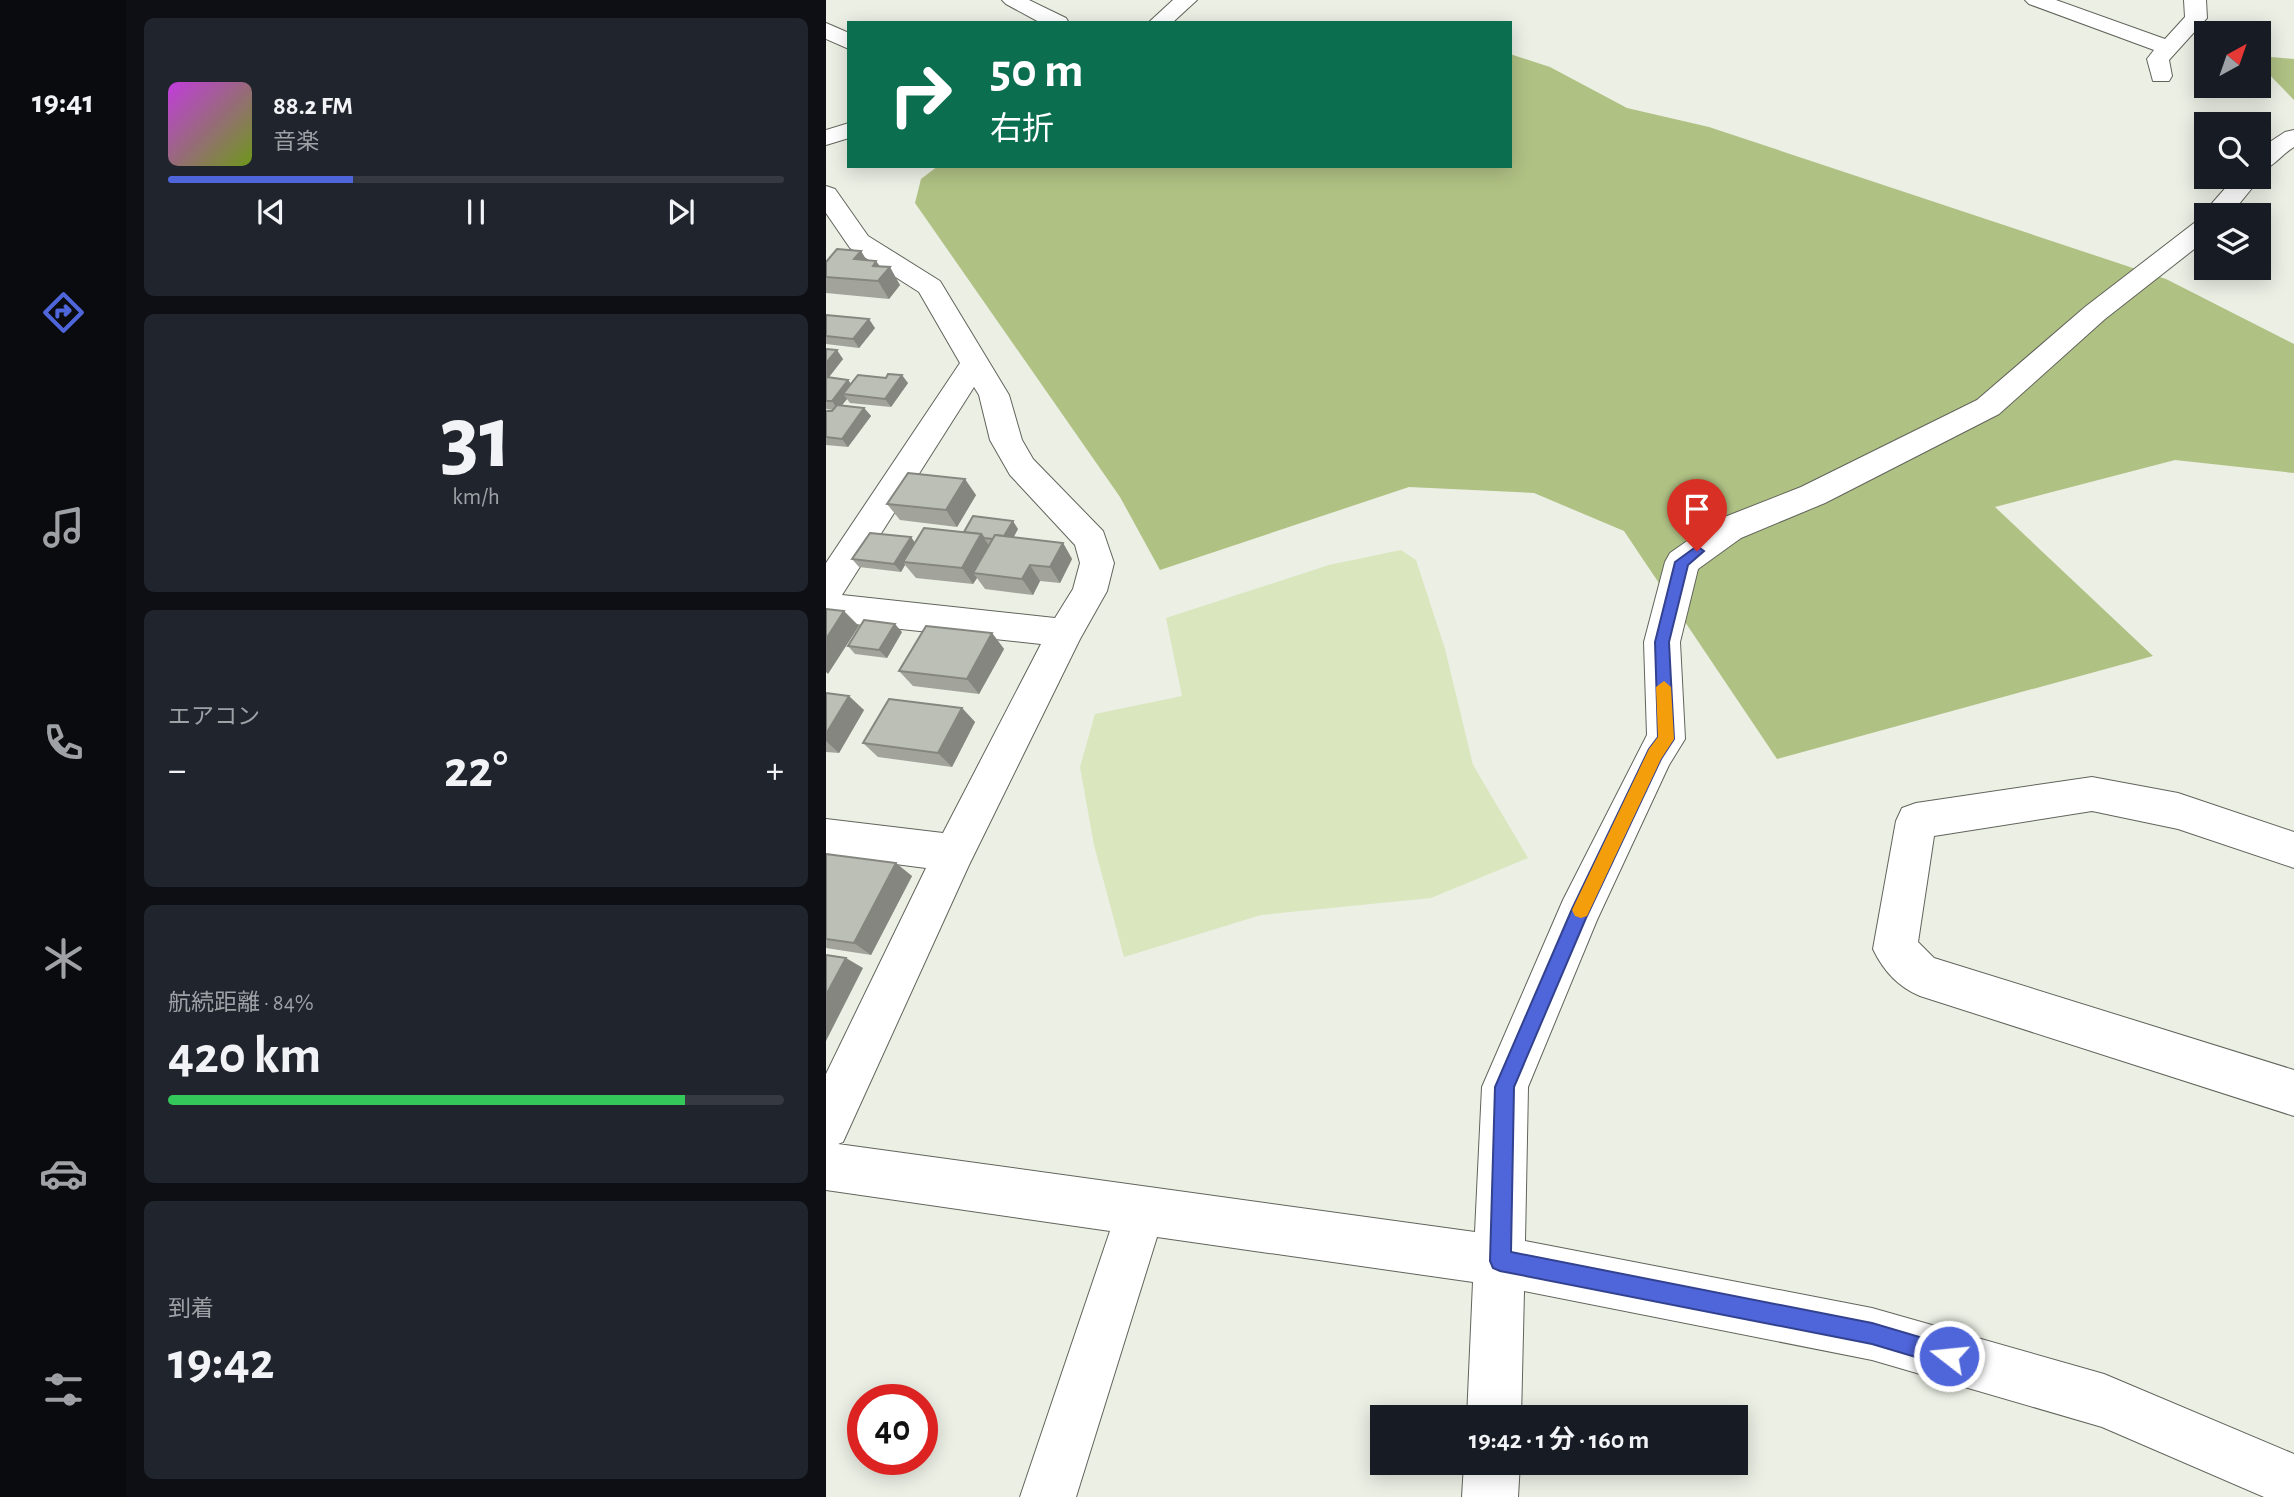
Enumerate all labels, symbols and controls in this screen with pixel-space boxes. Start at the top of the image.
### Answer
north arrow [2194,21,2272,98]
map controls [2194,21,2271,280]
text: 50 m [990,47,1084,96]
icon: right [875,49,966,140]
text: 19:41 [32,86,94,118]
text: 88.2 FM [273,93,353,119]
button: search [2194,112,2271,189]
text: 右折 [990,113,1054,145]
text: 音楽 [273,131,319,154]
icon: previous [252,193,290,231]
icon: pause [457,193,495,231]
icon: next [662,193,700,231]
button: layers [2194,203,2271,280]
icon: directions [39,288,88,337]
text: 31 [440,393,512,484]
pin [1667,479,1727,551]
text: km/h [452,486,500,509]
icon: arrive [1678,490,1716,528]
icon: music [39,503,88,552]
text: エアコン [168,706,260,729]
icon: phone [39,718,88,767]
text: 22° [444,744,508,796]
text: − [168,752,186,790]
text: + [766,752,784,790]
icon: climate [39,934,88,983]
text: 航続距離 · 84% [168,992,314,1015]
text: 420 km [168,1030,321,1082]
icon: car [39,1149,88,1198]
text: 到着 [168,1298,214,1321]
position arrow [1912,1319,1986,1393]
text: 19:42 [168,1336,274,1388]
icon: filters [39,1365,88,1414]
speed limit sign: 40 [847,1384,938,1475]
text: 19:42 · 1 分 · 160 m [1469,1427,1649,1453]

